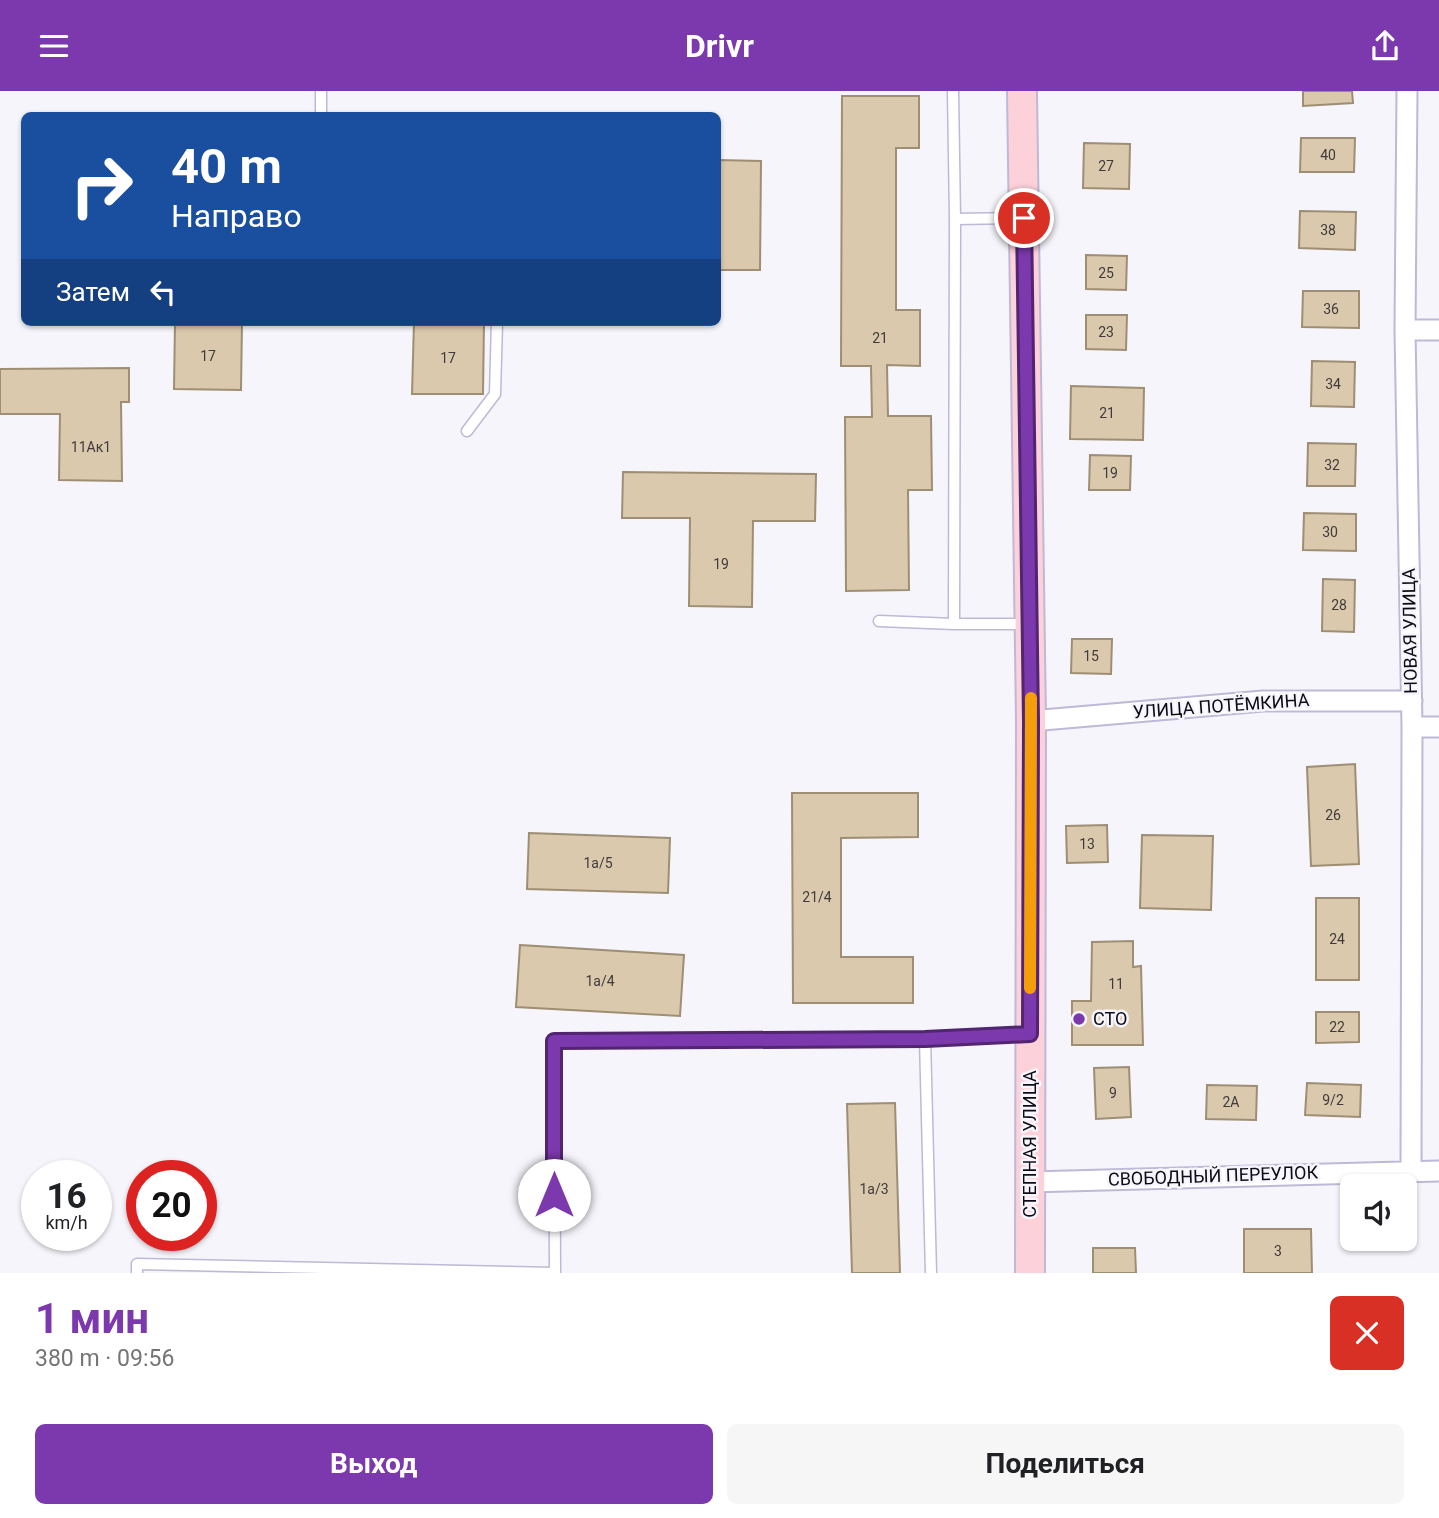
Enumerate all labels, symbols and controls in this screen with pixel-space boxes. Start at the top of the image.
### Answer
icon: menu [35,27,73,65]
text: Drivr [685,27,754,65]
icon: share [1366,27,1404,65]
text: 40 m [171,138,282,195]
icon: right [56,140,147,231]
house number: 40 [1320,147,1336,163]
house number: 27 [1098,158,1114,174]
pin [994,188,1054,248]
text: Направо [171,197,302,235]
icon: arrive [1005,199,1043,237]
house number: 38 [1320,222,1336,238]
house number: 25 [1098,265,1114,281]
icon: left [144,273,182,311]
text: Затем [56,277,130,307]
house number: 36 [1323,301,1339,317]
house number: 23 [1098,324,1114,340]
house number: 21 [872,330,888,346]
house number: 17 [200,348,216,364]
house number: 17 [440,350,456,366]
house number: 34 [1325,376,1341,392]
house number: 21 [1099,405,1115,421]
house number: 11Ак1 [71,439,111,455]
house number: 32 [1324,457,1340,473]
house number: 19 [1102,465,1118,481]
house number: 30 [1322,524,1338,540]
house number: 19 [713,556,729,572]
street label: НОВАЯ УЛИЦА [1398,568,1421,694]
house number: 28 [1331,597,1347,613]
house number: 15 [1083,648,1099,664]
street label: УЛИЦА ПОТЁМКИНА [1132,689,1310,722]
house number: 26 [1325,807,1341,823]
house number: 13 [1079,836,1095,852]
house number: 1а/5 [583,855,613,871]
house number: 21/4 [802,889,832,905]
house number: 24 [1329,931,1345,947]
house number: 1а/4 [585,973,615,989]
house number: 11 [1108,976,1124,992]
place label: СТО [1093,1008,1127,1029]
marker: СТО [1071,1011,1087,1027]
house number: 22 [1329,1019,1345,1035]
street label: СТЕПНАЯ УЛИЦА [1019,1070,1040,1218]
house number: 9 [1109,1085,1117,1101]
house number: 9/2 [1322,1092,1344,1108]
house number: 2А [1222,1094,1240,1110]
position arrow [517,1158,591,1232]
speed limit sign: 20 [126,1160,217,1251]
street label: СВОБОДНЫЙ ПЕРЕУЛОК [1108,1161,1319,1190]
map controls [1340,1174,1417,1251]
button: sound [1340,1174,1417,1251]
text: 16 [46,1176,87,1217]
house number: 1а/3 [859,1181,889,1197]
text: km/h [45,1212,88,1233]
house number: 3 [1274,1243,1282,1259]
text: 1 мин [35,1294,149,1343]
button: close [1330,1296,1404,1370]
text: 380 m · 09:56 [35,1345,174,1372]
button: Выход [35,1424,713,1504]
button: Поделиться [727,1424,1404,1504]

